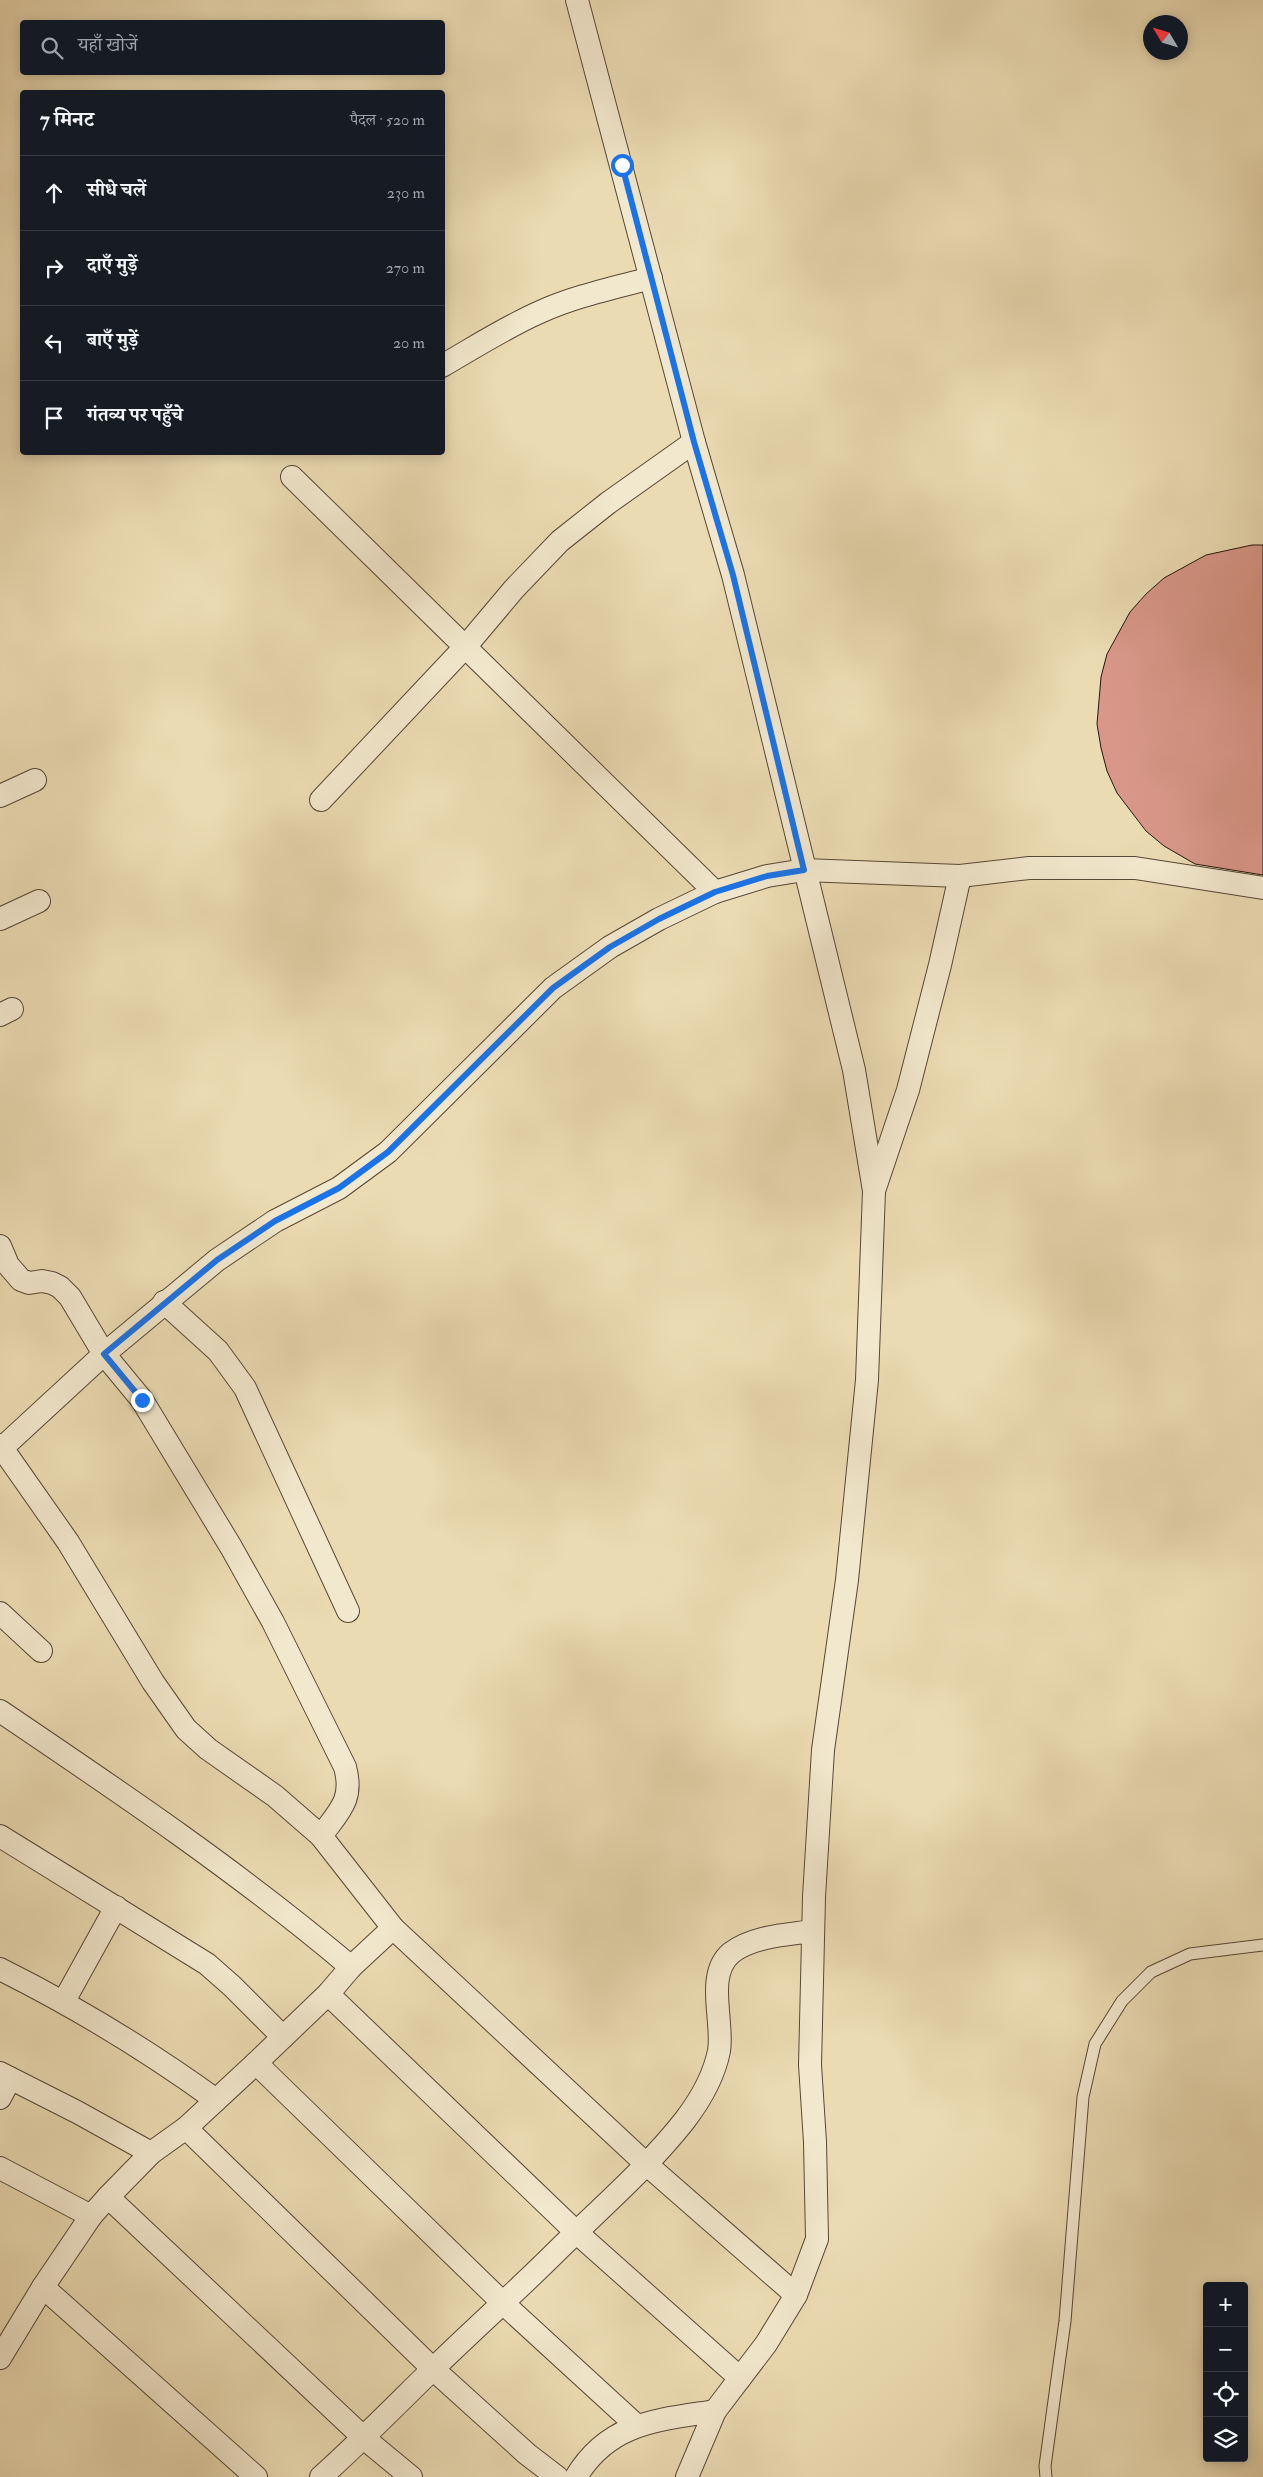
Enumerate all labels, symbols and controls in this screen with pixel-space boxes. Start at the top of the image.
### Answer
north arrow [1143,15,1188,60]
search box [20,20,445,75]
text: यहाँ खोजें [78,33,138,57]
icon: search [38,34,66,62]
text: 7 मिनट [40,106,94,133]
text: पैदल · 520 m [350,110,425,130]
route start [611,154,634,177]
text: सीधे चलें [87,178,146,202]
icon: ahead [40,179,68,207]
text: 230 m [387,183,425,203]
text: दाएँ मुड़ें [87,253,138,277]
icon: right [40,254,68,282]
text: 270 m [386,258,425,278]
text: बाएँ मुड़ें [87,328,138,352]
icon: left [40,329,68,357]
text: 20 m [393,333,425,353]
text: गंतव्य पर पहुँचे [87,403,183,427]
icon: arrive [40,404,68,432]
route end [131,1389,154,1412]
map controls [1203,2282,1248,2462]
button: + [1203,2282,1248,2327]
button: − [1203,2327,1248,2372]
button: locate [1203,2372,1248,2417]
button: layers [1203,2417,1248,2462]

